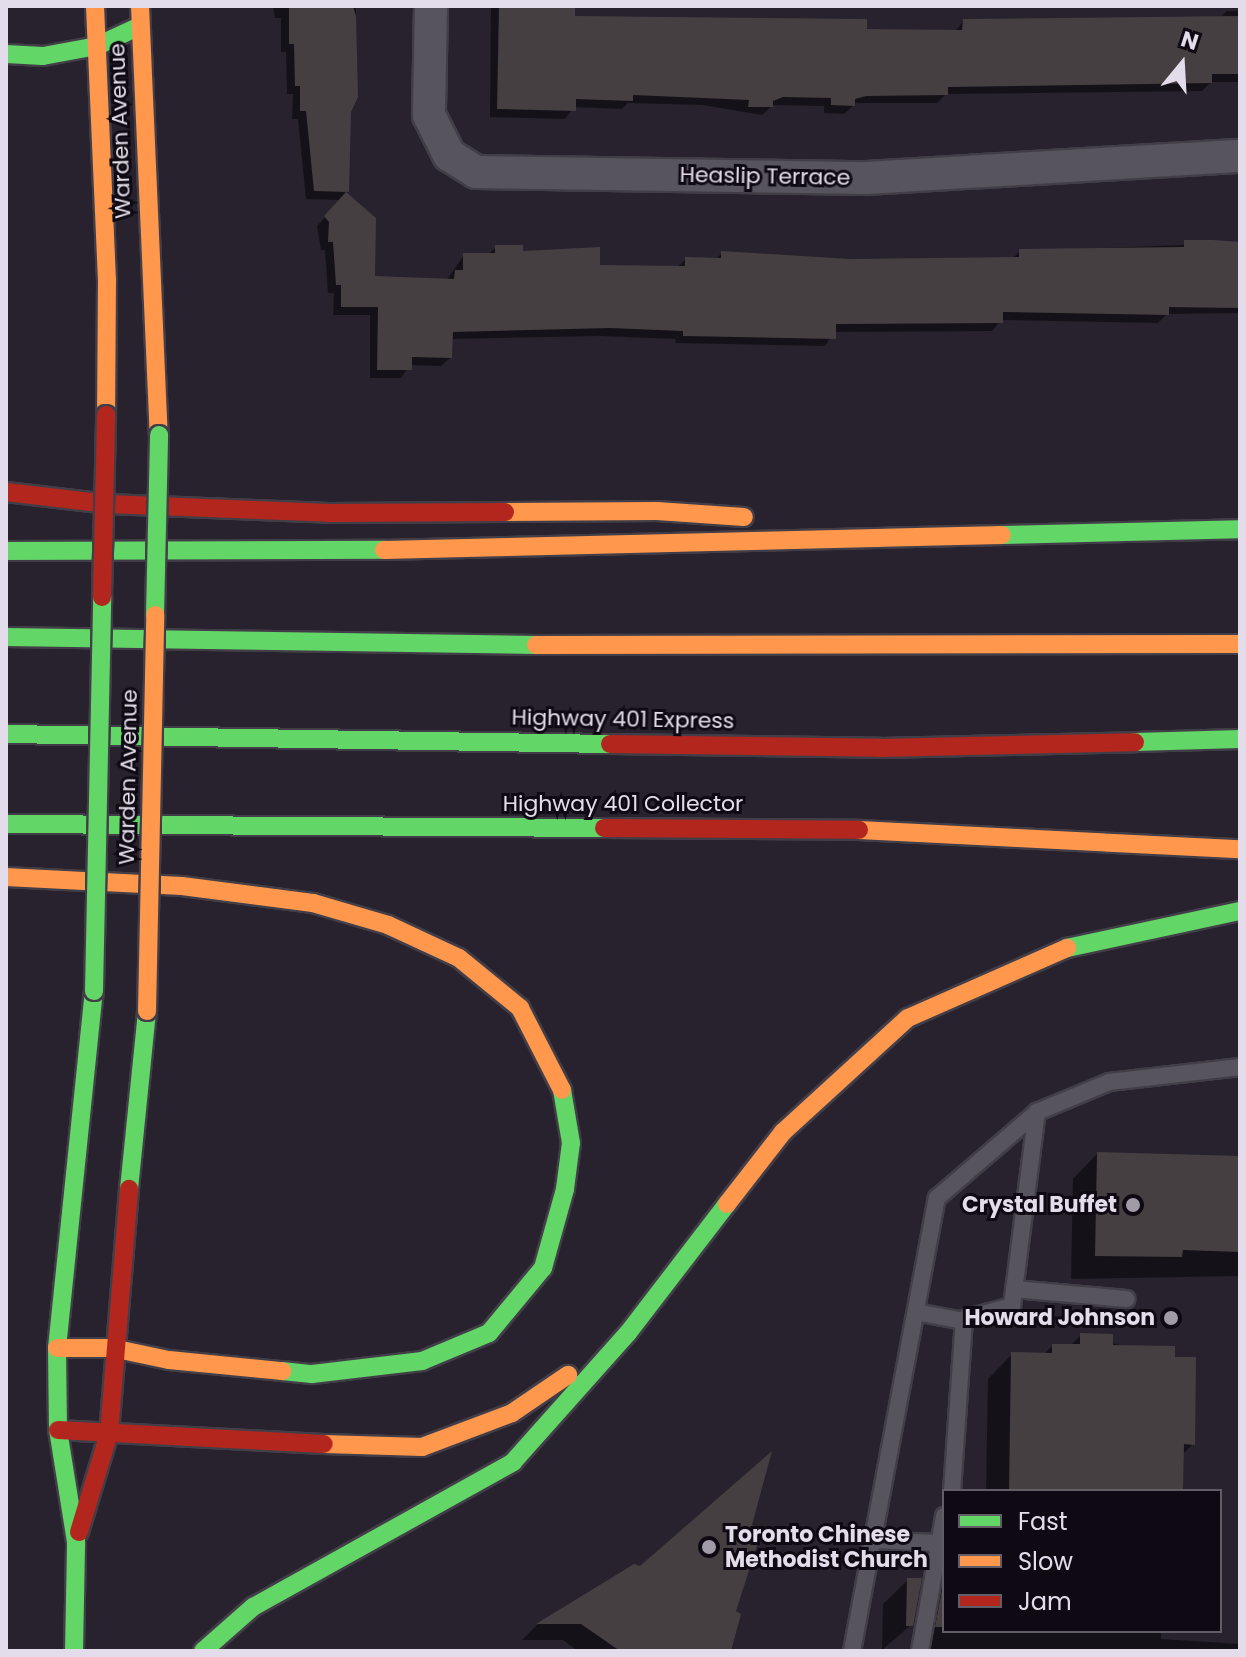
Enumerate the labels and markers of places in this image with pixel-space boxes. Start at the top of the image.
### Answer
place label: Crystal Buffet [962,1192,1117,1218]
marker: Crystal Buffet [1124,1196,1142,1214]
place label: Howard Johnson [964,1305,1155,1331]
marker: Howard Johnson [1162,1309,1180,1327]
place label: Toronto Chinese Methodist Church [725,1521,928,1572]
marker: Toronto Chinese Methodist Church [700,1538,718,1556]

